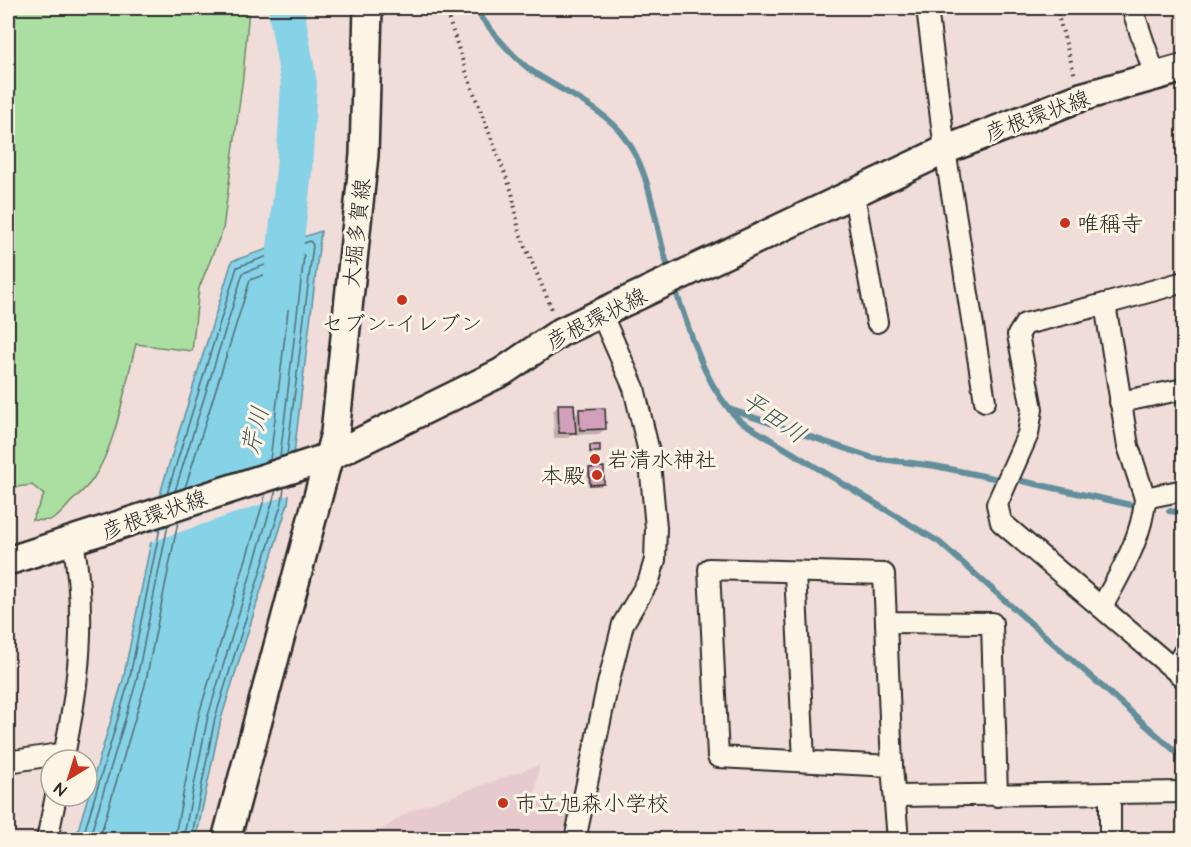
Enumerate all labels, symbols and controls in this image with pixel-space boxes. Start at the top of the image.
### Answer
street label: 彦根環状線 [981,83,1095,150]
street label: 大堀多賀線 [336,177,379,289]
place label: 唯稱寺 [1077,209,1143,240]
marker: 唯稱寺 [1058,216,1072,230]
street label: 彦根環状線 [541,281,653,358]
marker: セブン-イレブン [395,293,409,307]
place label: セブン-イレブン [322,309,482,340]
water label: 平田川 [734,383,813,452]
water label: 芹川 [234,403,278,458]
place label: 岩清水神社 [607,445,717,476]
marker: 岩清水神社 [588,452,602,466]
place label: 本殿 [541,461,585,492]
marker: 本殿 [590,468,604,482]
street label: 彦根環状線 [97,483,212,548]
north arrow [39,748,99,808]
text: N [50,777,71,801]
place label: 市立旭森小学校 [515,789,669,820]
marker: 市立旭森小学校 [496,796,510,810]

